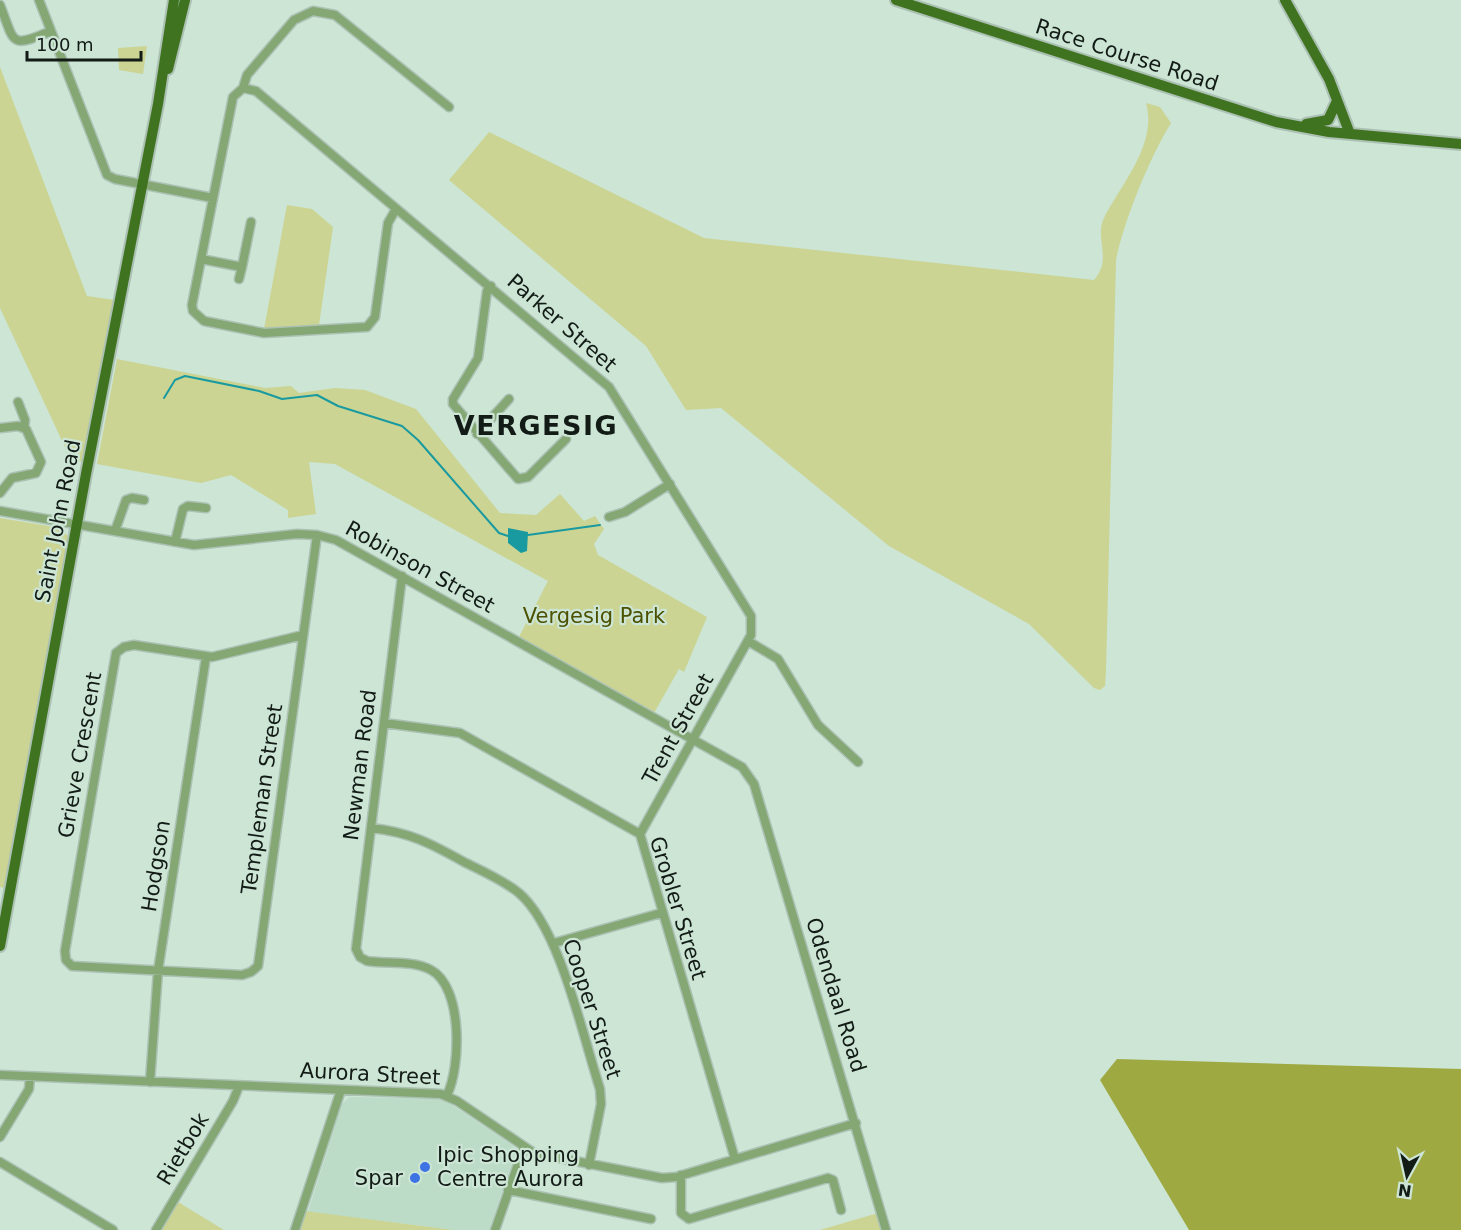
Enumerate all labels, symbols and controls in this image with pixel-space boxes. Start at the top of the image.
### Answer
street label: Race Course Road [1033,14,1221,96]
scale bar [27,24,141,62]
text: 100 m [36,34,94,55]
street label: Parker Street [503,269,621,377]
district label: VERGESIG [454,410,618,441]
street label: Saint John Road [30,438,86,604]
street label: Robinson Street [341,516,499,618]
park label: Vergesig Park [523,604,666,628]
street label: Trent Street [637,669,718,789]
street label: Grieve Crescent [54,670,106,840]
street label: Newman Road [339,688,381,842]
street label: Templeman Street [237,702,287,897]
street label: Hodgson [137,818,175,914]
street label: Grobler Street [645,833,711,983]
street label: Odendaal Road [801,915,871,1075]
street label: Cooper Street [558,936,626,1082]
street label: Aurora Street [299,1058,441,1090]
street label: Rietbok [152,1108,214,1189]
place label: Ipic Shopping Centre Aurora [437,1143,584,1191]
north arrow [1377,1146,1437,1206]
marker: Ipic Shopping Centre Aurora [418,1160,432,1174]
place label: Spar [355,1166,403,1190]
marker: Spar [408,1171,422,1185]
text: N [1397,1180,1413,1201]

